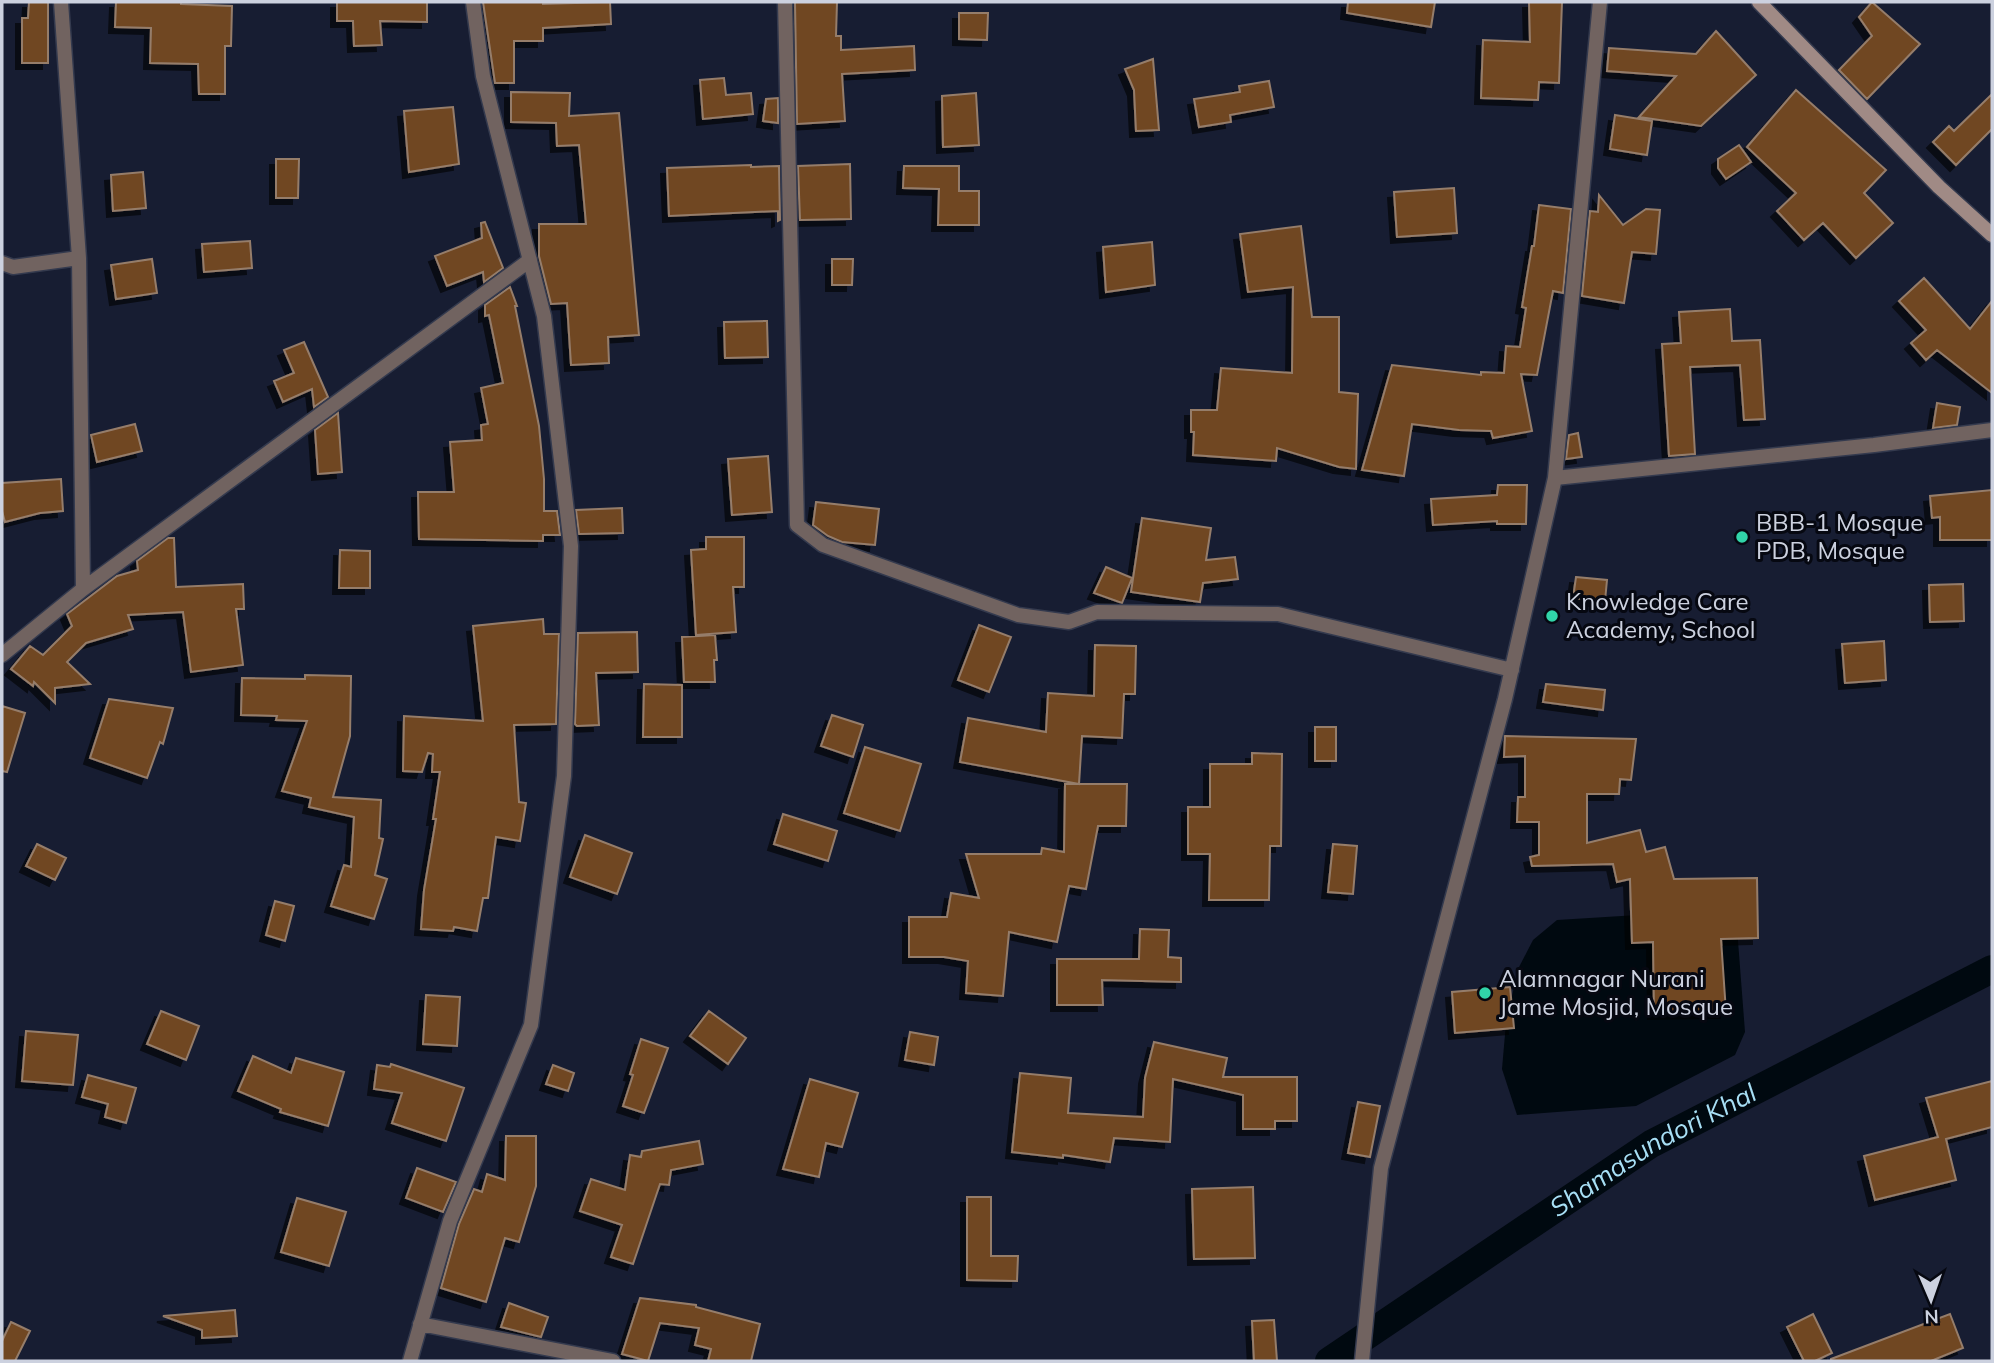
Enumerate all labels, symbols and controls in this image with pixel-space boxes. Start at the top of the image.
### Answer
place label: BBB-1 Mosque PDB, Mosque [1756,507,1923,565]
marker: BBB-1 Mosque PDB, Mosque [1734,529,1750,545]
place label: Knowledge Care Academy, School [1566,586,1755,644]
marker: Knowledge Care Academy, School [1544,608,1560,624]
place label: Alamnagar Nurani Jame Mosjid, Mosque [1499,963,1733,1021]
marker: Alamnagar Nurani Jame Mosjid, Mosque [1477,985,1493,1001]
water label: Shamasundori Khal [1543,1075,1762,1224]
north arrow [1896,1265,1966,1335]
text: N [1924,1305,1939,1329]

